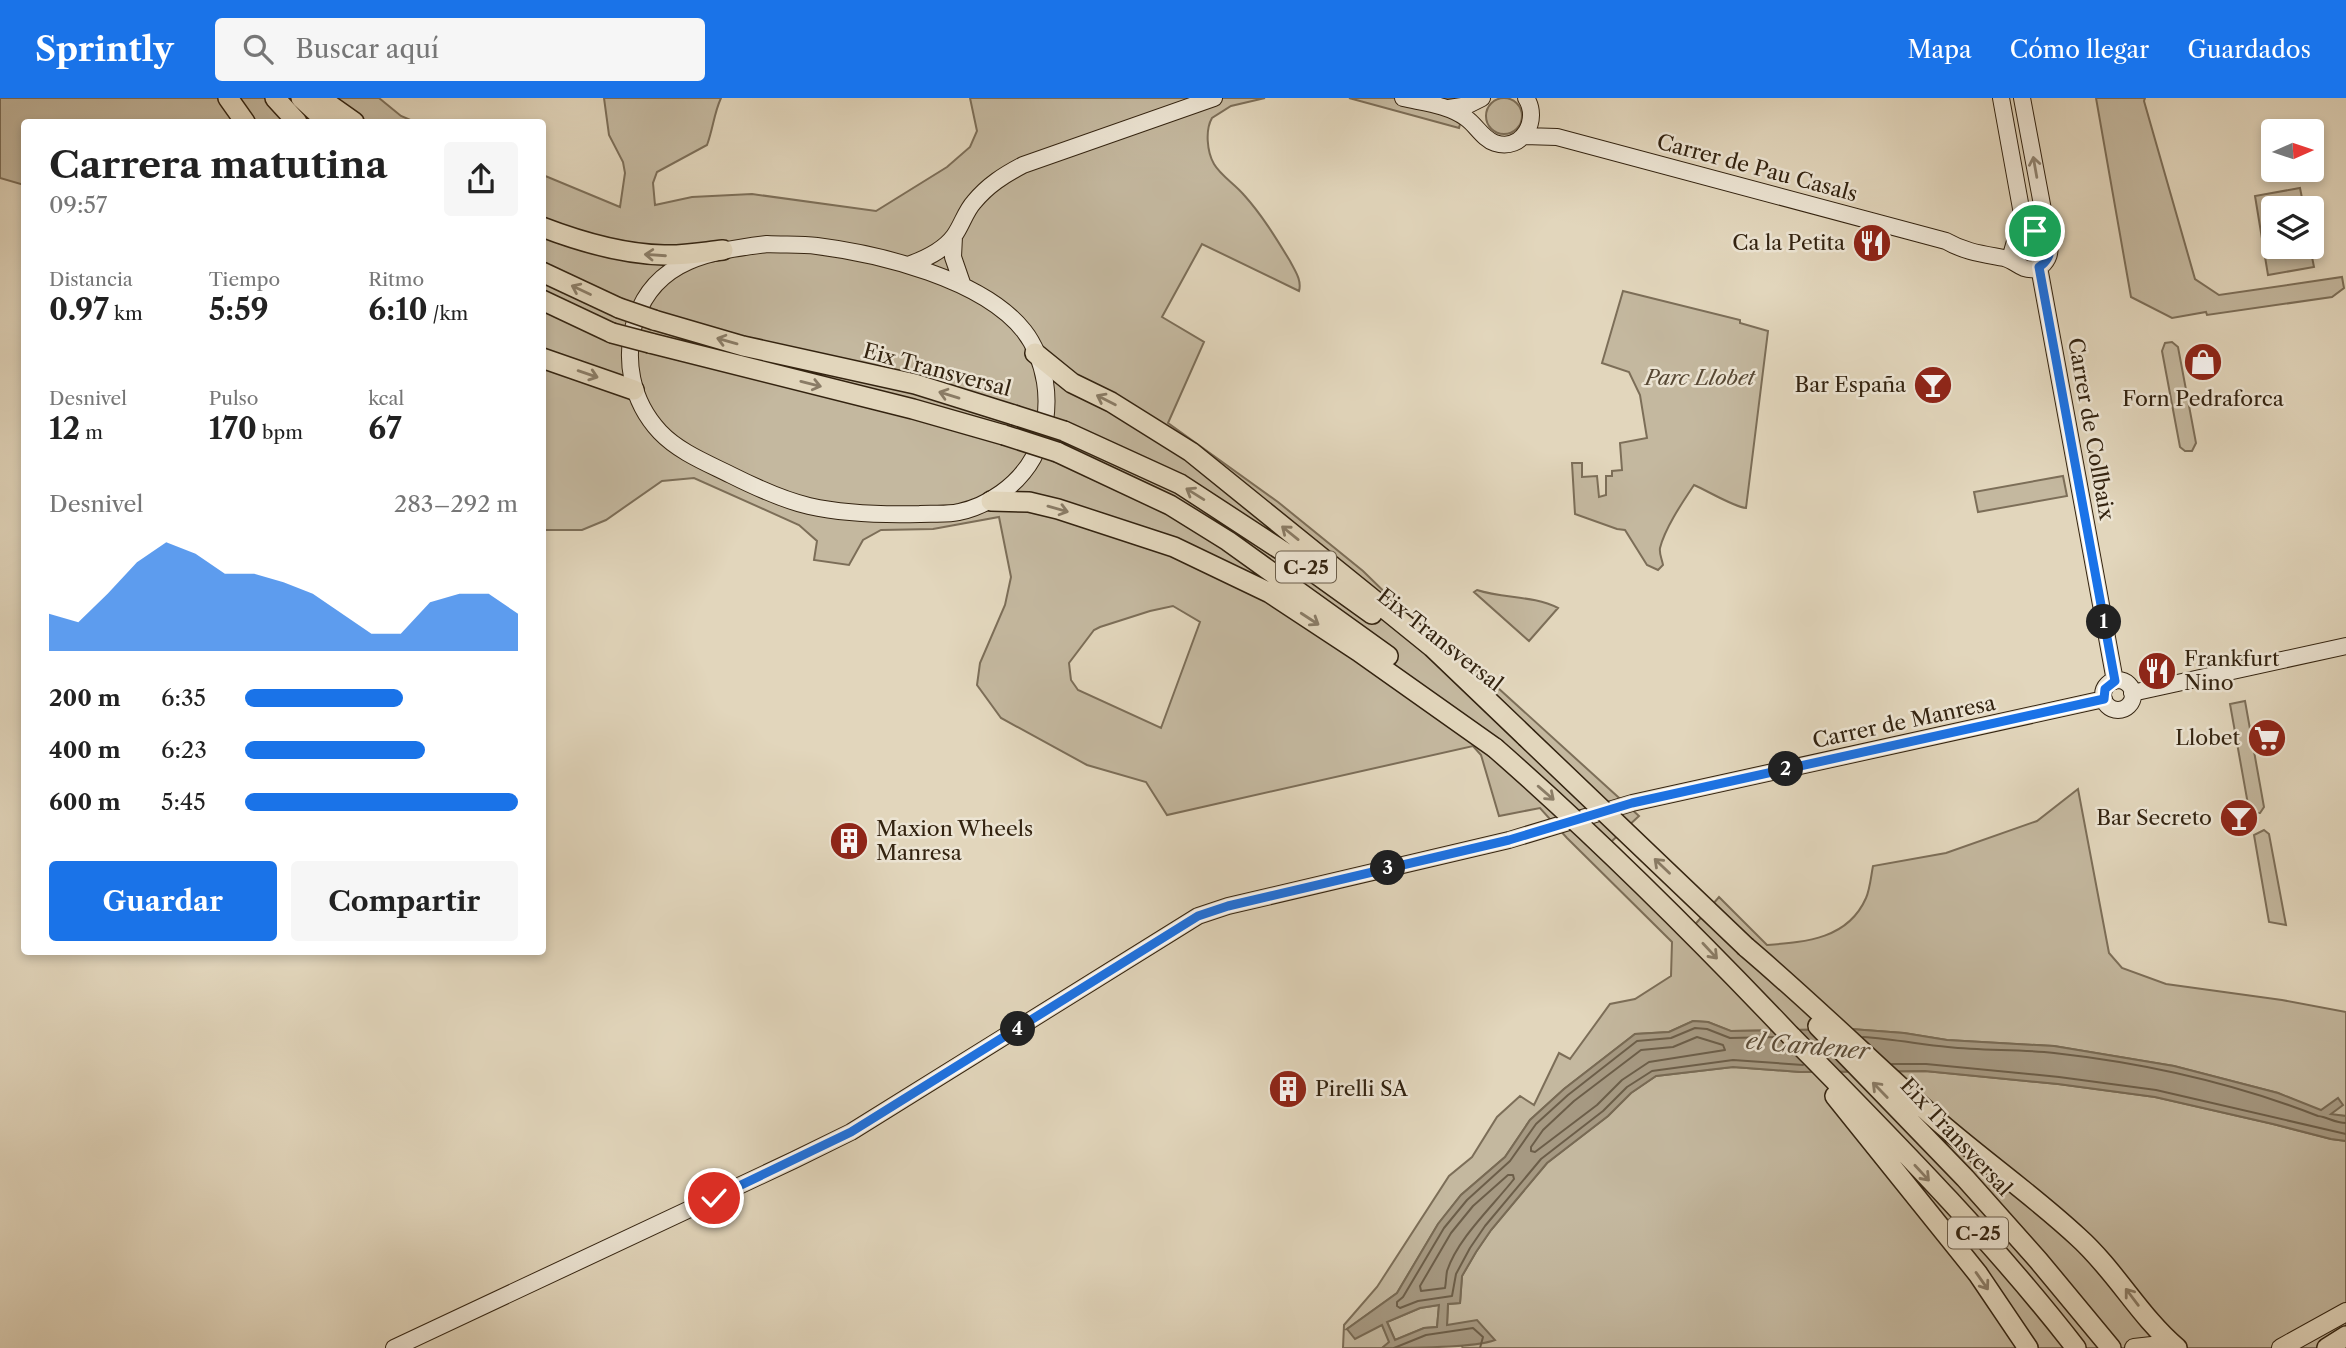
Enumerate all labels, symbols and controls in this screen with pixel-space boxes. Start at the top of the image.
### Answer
search box [215,18,705,81]
text: Sprintly [35,29,173,70]
icon: search [239,30,277,68]
text: Buscar aquí [295,33,439,65]
text: Mapa [1907,35,1972,64]
text: Cómo llegar [2010,35,2149,64]
text: Guardados [2187,35,2311,64]
north arrow [2261,119,2324,182]
map controls [2261,119,2324,259]
street label: Carrer de Pau Casals [1654,129,1860,206]
text: Carrera matutina [49,141,388,188]
button: share [444,142,518,216]
one-way arrow [2028,156,2041,179]
text: 09:57 [49,191,107,219]
button: layers [2261,196,2324,259]
pin [2005,201,2065,261]
icon: arrive [2016,212,2054,250]
restaurant icon: Ca la Petita [1851,222,1893,264]
place label: Ca la Petita [1732,230,1846,255]
one-way arrow [645,248,667,261]
text: Distancia [49,268,133,291]
text: Tiempo [209,268,280,291]
text: Ritmo [368,268,424,291]
one-way arrow [571,283,592,296]
text: 0.97 [49,291,109,328]
text: 5:59 [209,291,269,328]
text: 6:10 [368,291,428,328]
text: km [109,302,143,325]
text: /km [428,302,468,325]
one-way arrow [717,334,739,347]
street label: Carrer de Collbaix [2063,336,2120,523]
street label: Eix Transversal [860,338,1014,401]
shop icon: Forn Pedraforca [2182,341,2224,383]
bar icon: Bar España [1912,364,1954,406]
park label: Parc Llobet [1643,365,1756,390]
one-way arrow [577,369,599,381]
place label: Bar España [1795,372,1907,397]
one-way arrow [799,378,822,391]
place label: Forn Pedraforca [2122,386,2285,411]
text: Desnivel [49,387,127,410]
text: Pulso [209,387,258,410]
text: kcal [368,387,404,410]
one-way arrow [938,387,960,400]
one-way arrow [1096,392,1117,406]
text: 12 [49,410,80,447]
text: 170 [209,410,257,447]
text: 67 [368,410,402,447]
text: m [80,421,103,444]
text: bpm [257,421,303,444]
one-way arrow [1186,487,1206,501]
text: Desnivel [49,490,143,518]
text: 283–292 m [394,490,518,518]
one-way arrow [1047,504,1069,517]
one-way arrow [1281,525,1299,540]
road number: C-25 [1276,552,1336,582]
street label: Eix Transversal [1373,583,1508,696]
pin: 1 [2086,604,2122,640]
text: 1 [2099,610,2108,633]
one-way arrow [1300,612,1319,627]
place label: Frankfurt Nino [2184,646,2280,695]
restaurant icon: Frankfurt Nino [2136,650,2178,692]
text: 200 m [49,684,121,712]
text: 6:35 [161,684,206,712]
street label: Carrer de Manresa [1810,690,1999,753]
supermarket icon: Llobet [2246,717,2288,759]
place label: Llobet [2175,725,2241,750]
text: 400 m [49,736,121,764]
text: 6:23 [161,736,207,764]
pin: 2 [1768,752,1803,786]
text: 2 [1780,757,1791,780]
one-way arrow [1537,785,1555,801]
text: 600 m [49,788,121,816]
text: 5:45 [161,788,206,816]
bar icon: Bar Secreto [2218,797,2260,839]
place label: Bar Secreto [2096,805,2212,830]
place label: Maxion Wheels Manresa [876,816,1033,865]
building icon: Maxion Wheels Manresa [828,820,870,862]
pin: 3 [1370,850,1406,886]
text: 3 [1382,856,1393,879]
one-way arrow [1654,857,1671,874]
button: Guardar [49,861,277,941]
button: Compartir [291,861,518,941]
one-way arrow [1702,942,1718,960]
pin: 4 [1000,1012,1036,1046]
text: 4 [1012,1017,1023,1040]
water label: el Cardener [1745,1027,1872,1065]
building icon: Pirelli SA [1267,1068,1309,1110]
street label: Eix Transversal [1895,1072,2017,1201]
place label: Pirelli SA [1315,1076,1408,1101]
one-way arrow [1872,1082,1889,1099]
one-way arrow [1914,1164,1931,1181]
pin [684,1168,744,1228]
icon: check [695,1179,733,1217]
road number: C-25 [1948,1218,2008,1248]
one-way arrow [1975,1271,1989,1290]
one-way arrow [2125,1288,2139,1307]

